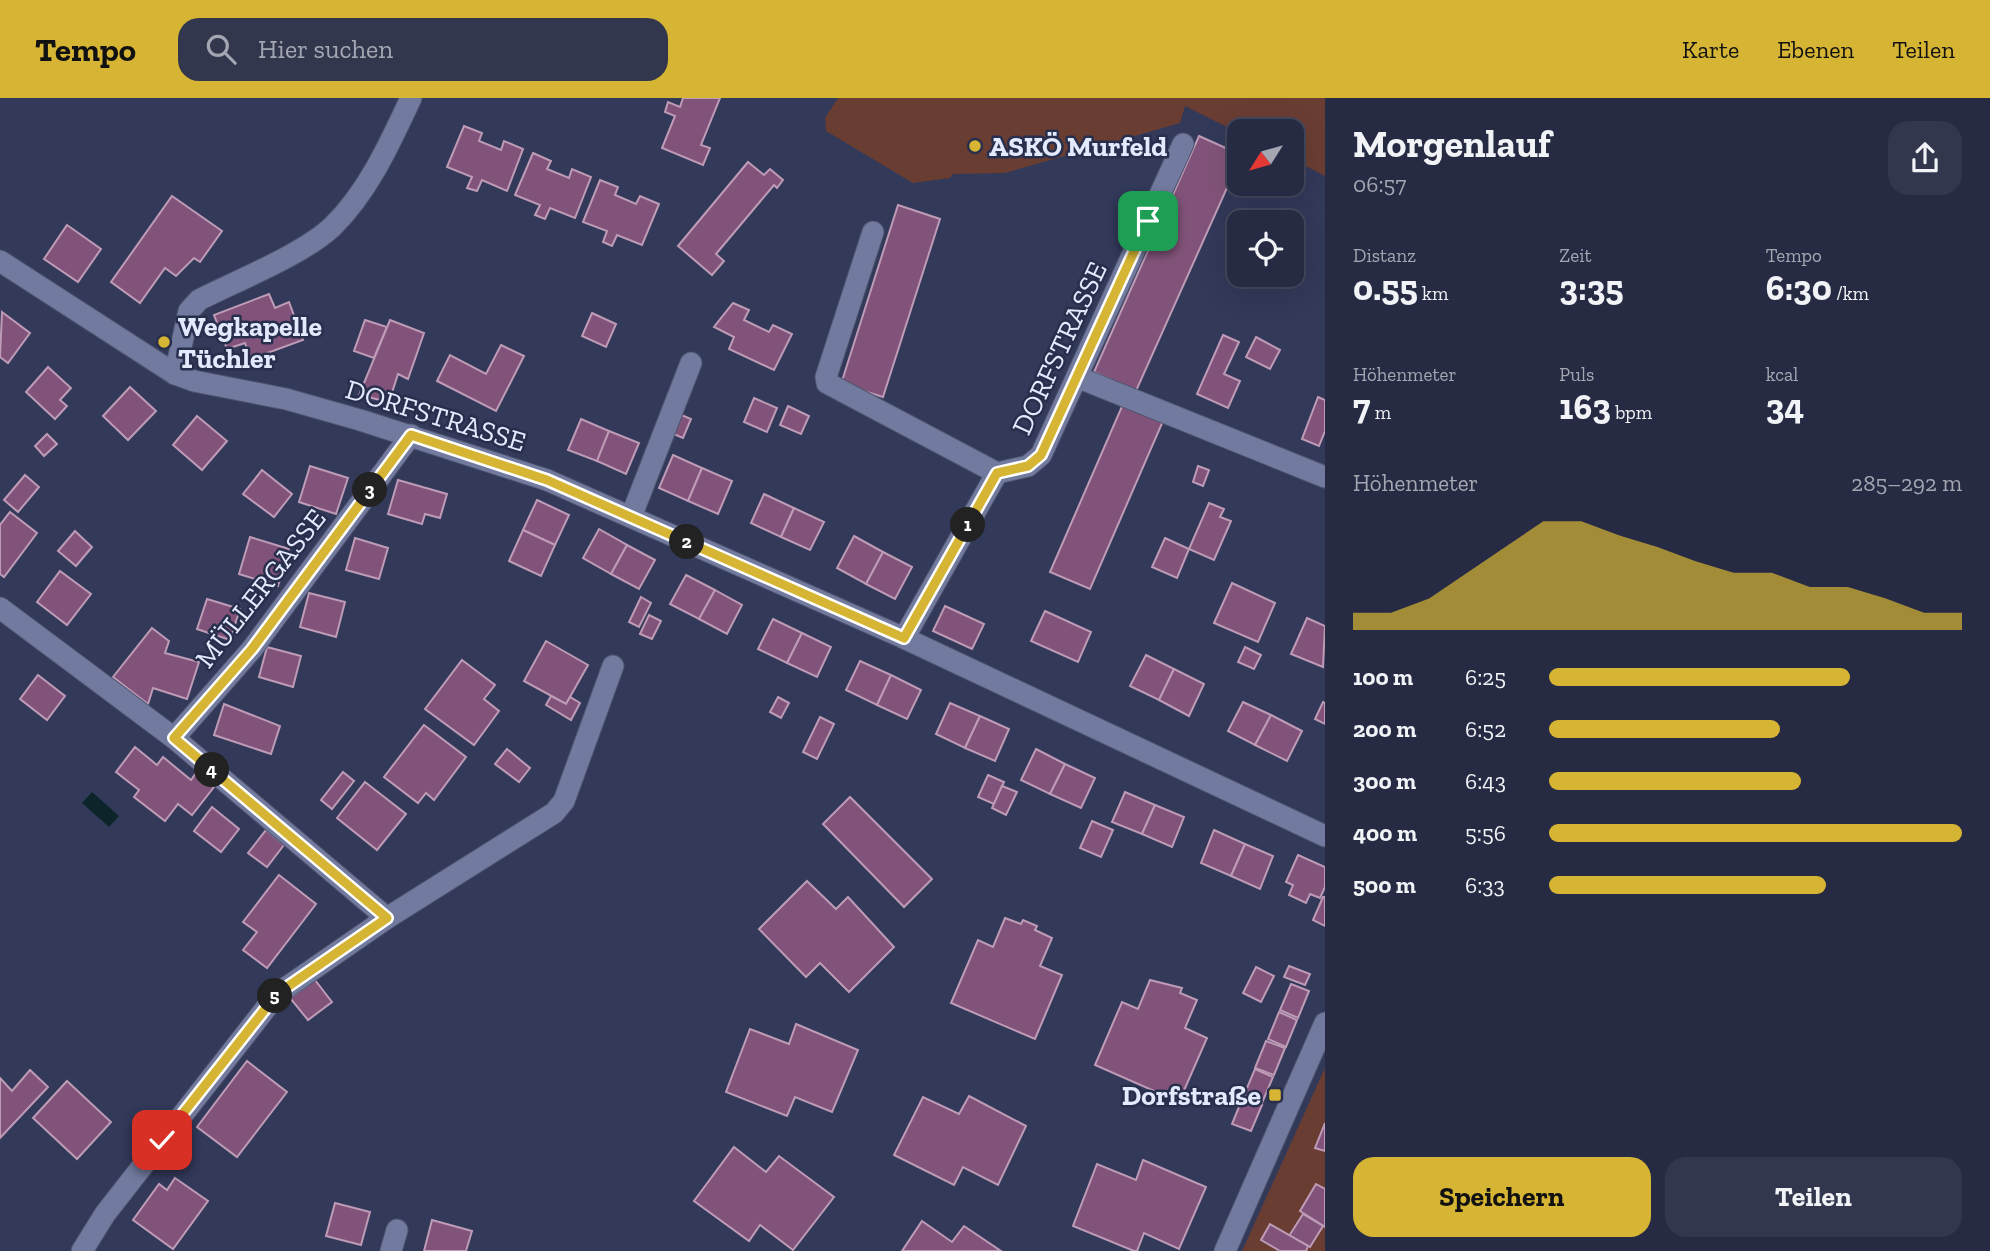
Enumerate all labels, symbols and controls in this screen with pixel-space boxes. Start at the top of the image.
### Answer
search box [178,18,668,81]
text: Tempo [35,30,136,69]
icon: search [202,30,240,68]
text: Hier suchen [258,33,393,65]
text: Karte [1682,35,1739,64]
text: Ebenen [1777,35,1854,64]
text: Teilen [1892,35,1955,64]
north arrow [1227,119,1304,196]
map controls [1227,119,1304,287]
text: Morgenlauf [1353,121,1551,167]
button: share [1888,121,1962,195]
place label: ASKÖ Murfeld [989,130,1167,163]
marker: ASKÖ Murfeld [967,138,983,154]
text: 06:57 [1353,170,1406,198]
pin [1118,191,1178,251]
icon: arrive [1129,202,1167,240]
button: locate [1227,210,1304,287]
text: Distanz [1353,244,1416,267]
text: Zeit [1559,244,1592,267]
text: Tempo [1766,244,1822,267]
street label: DORFSTRASSE [1005,257,1114,440]
text: 0.55 [1353,267,1418,309]
text: 3:35 [1559,267,1624,309]
text: 6:30 [1766,267,1832,309]
text: km [1418,282,1448,305]
text: /km [1832,282,1869,305]
place label: Wegkapelle Tüchler [178,310,322,375]
marker: Wegkapelle Tüchler [156,334,172,350]
text: Höhenmeter [1353,363,1456,386]
text: Puls [1559,363,1594,386]
text: kcal [1766,363,1798,386]
street label: DORFSTRASSE [342,372,530,459]
text: 7 [1353,386,1370,428]
text: 163 [1559,386,1611,428]
text: 34 [1766,386,1804,428]
text: m [1370,401,1391,424]
text: bpm [1611,401,1652,424]
text: Höhenmeter [1353,469,1478,497]
text: 285–292 m [1851,469,1962,497]
pin: 3 [352,472,388,508]
text: 3 [364,478,375,501]
street label: MÜLLERGASSE [188,502,333,674]
pin: 1 [950,508,986,542]
text: 1 [964,513,971,536]
pin: 2 [670,524,704,560]
text: 2 [681,530,692,553]
text: 100 m [1353,663,1413,691]
text: 6:25 [1465,663,1506,691]
text: 200 m [1353,715,1416,743]
text: 6:52 [1465,715,1506,743]
pin: 4 [194,752,230,788]
text: 4 [206,758,217,781]
text: 300 m [1353,767,1416,795]
text: 6:43 [1465,767,1506,795]
text: 400 m [1353,819,1417,847]
text: 5:56 [1465,819,1506,847]
text: 500 m [1353,871,1416,899]
text: 6:33 [1465,871,1505,899]
pin: 5 [258,978,292,1014]
text: 5 [270,984,279,1007]
place label: Dorfstraße [1122,1079,1261,1112]
marker: Dorfstraße [1267,1087,1283,1103]
pin [132,1110,192,1170]
icon: check [143,1121,181,1159]
button: Speichern [1353,1157,1651,1237]
button: Teilen [1665,1157,1962,1237]

